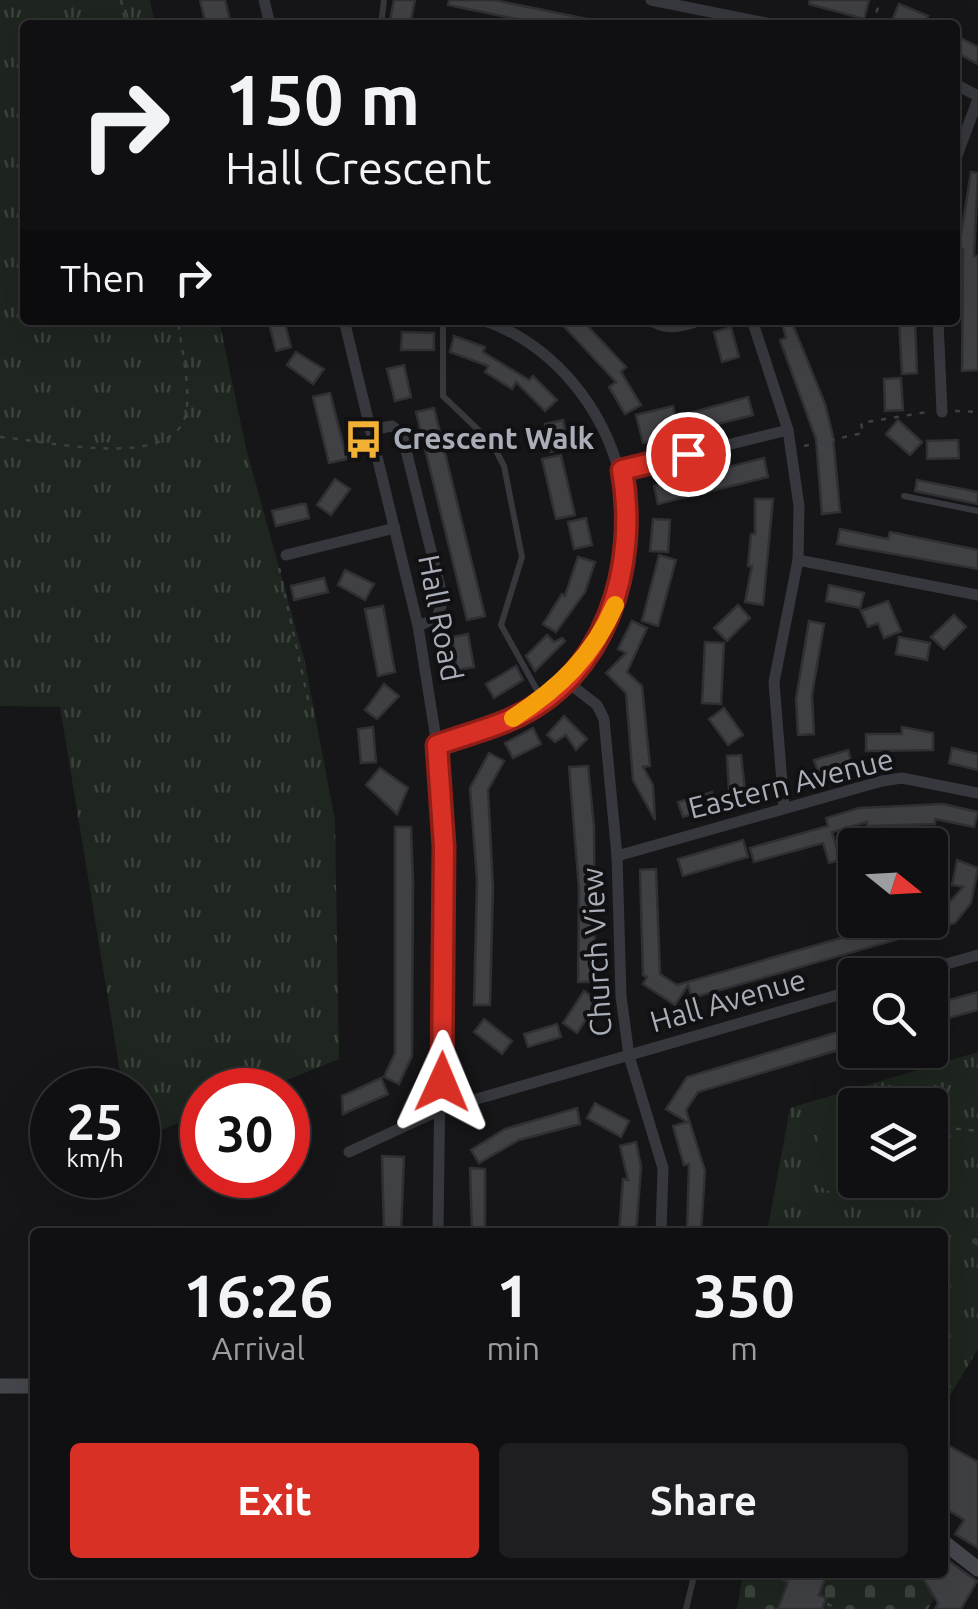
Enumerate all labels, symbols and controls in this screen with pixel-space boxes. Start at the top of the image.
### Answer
icon: right [60,60,190,190]
text: 150 m [225,60,420,138]
text: Hall Crescent [225,142,491,193]
icon: right [166,250,221,305]
text: Then [60,257,146,299]
pin [646,412,731,497]
bus stop icon: Crescent Walk [342,418,384,460]
place label: Crescent Walk [393,421,595,455]
icon: arrive [661,427,716,482]
street label: Hall Road [412,552,470,684]
street label: Eastern Avenue [685,741,897,825]
north arrow [838,828,948,938]
map controls [838,828,948,1198]
street label: Church View [575,867,617,1037]
button: search [838,958,948,1068]
street label: Hall Avenue [646,962,809,1038]
position arrow [390,1030,494,1134]
speed limit sign: 30 [180,1068,310,1198]
button: layers [838,1088,948,1198]
text: 25 [67,1093,123,1149]
text: km/h [66,1144,124,1172]
text: 16:26 [183,1261,333,1328]
text: 1 [496,1261,530,1328]
text: 350 [693,1261,795,1328]
text: Arrival [212,1330,305,1366]
text: min [486,1330,540,1366]
text: m [730,1330,758,1366]
button: Exit [70,1443,479,1558]
button: Share [499,1443,908,1558]

